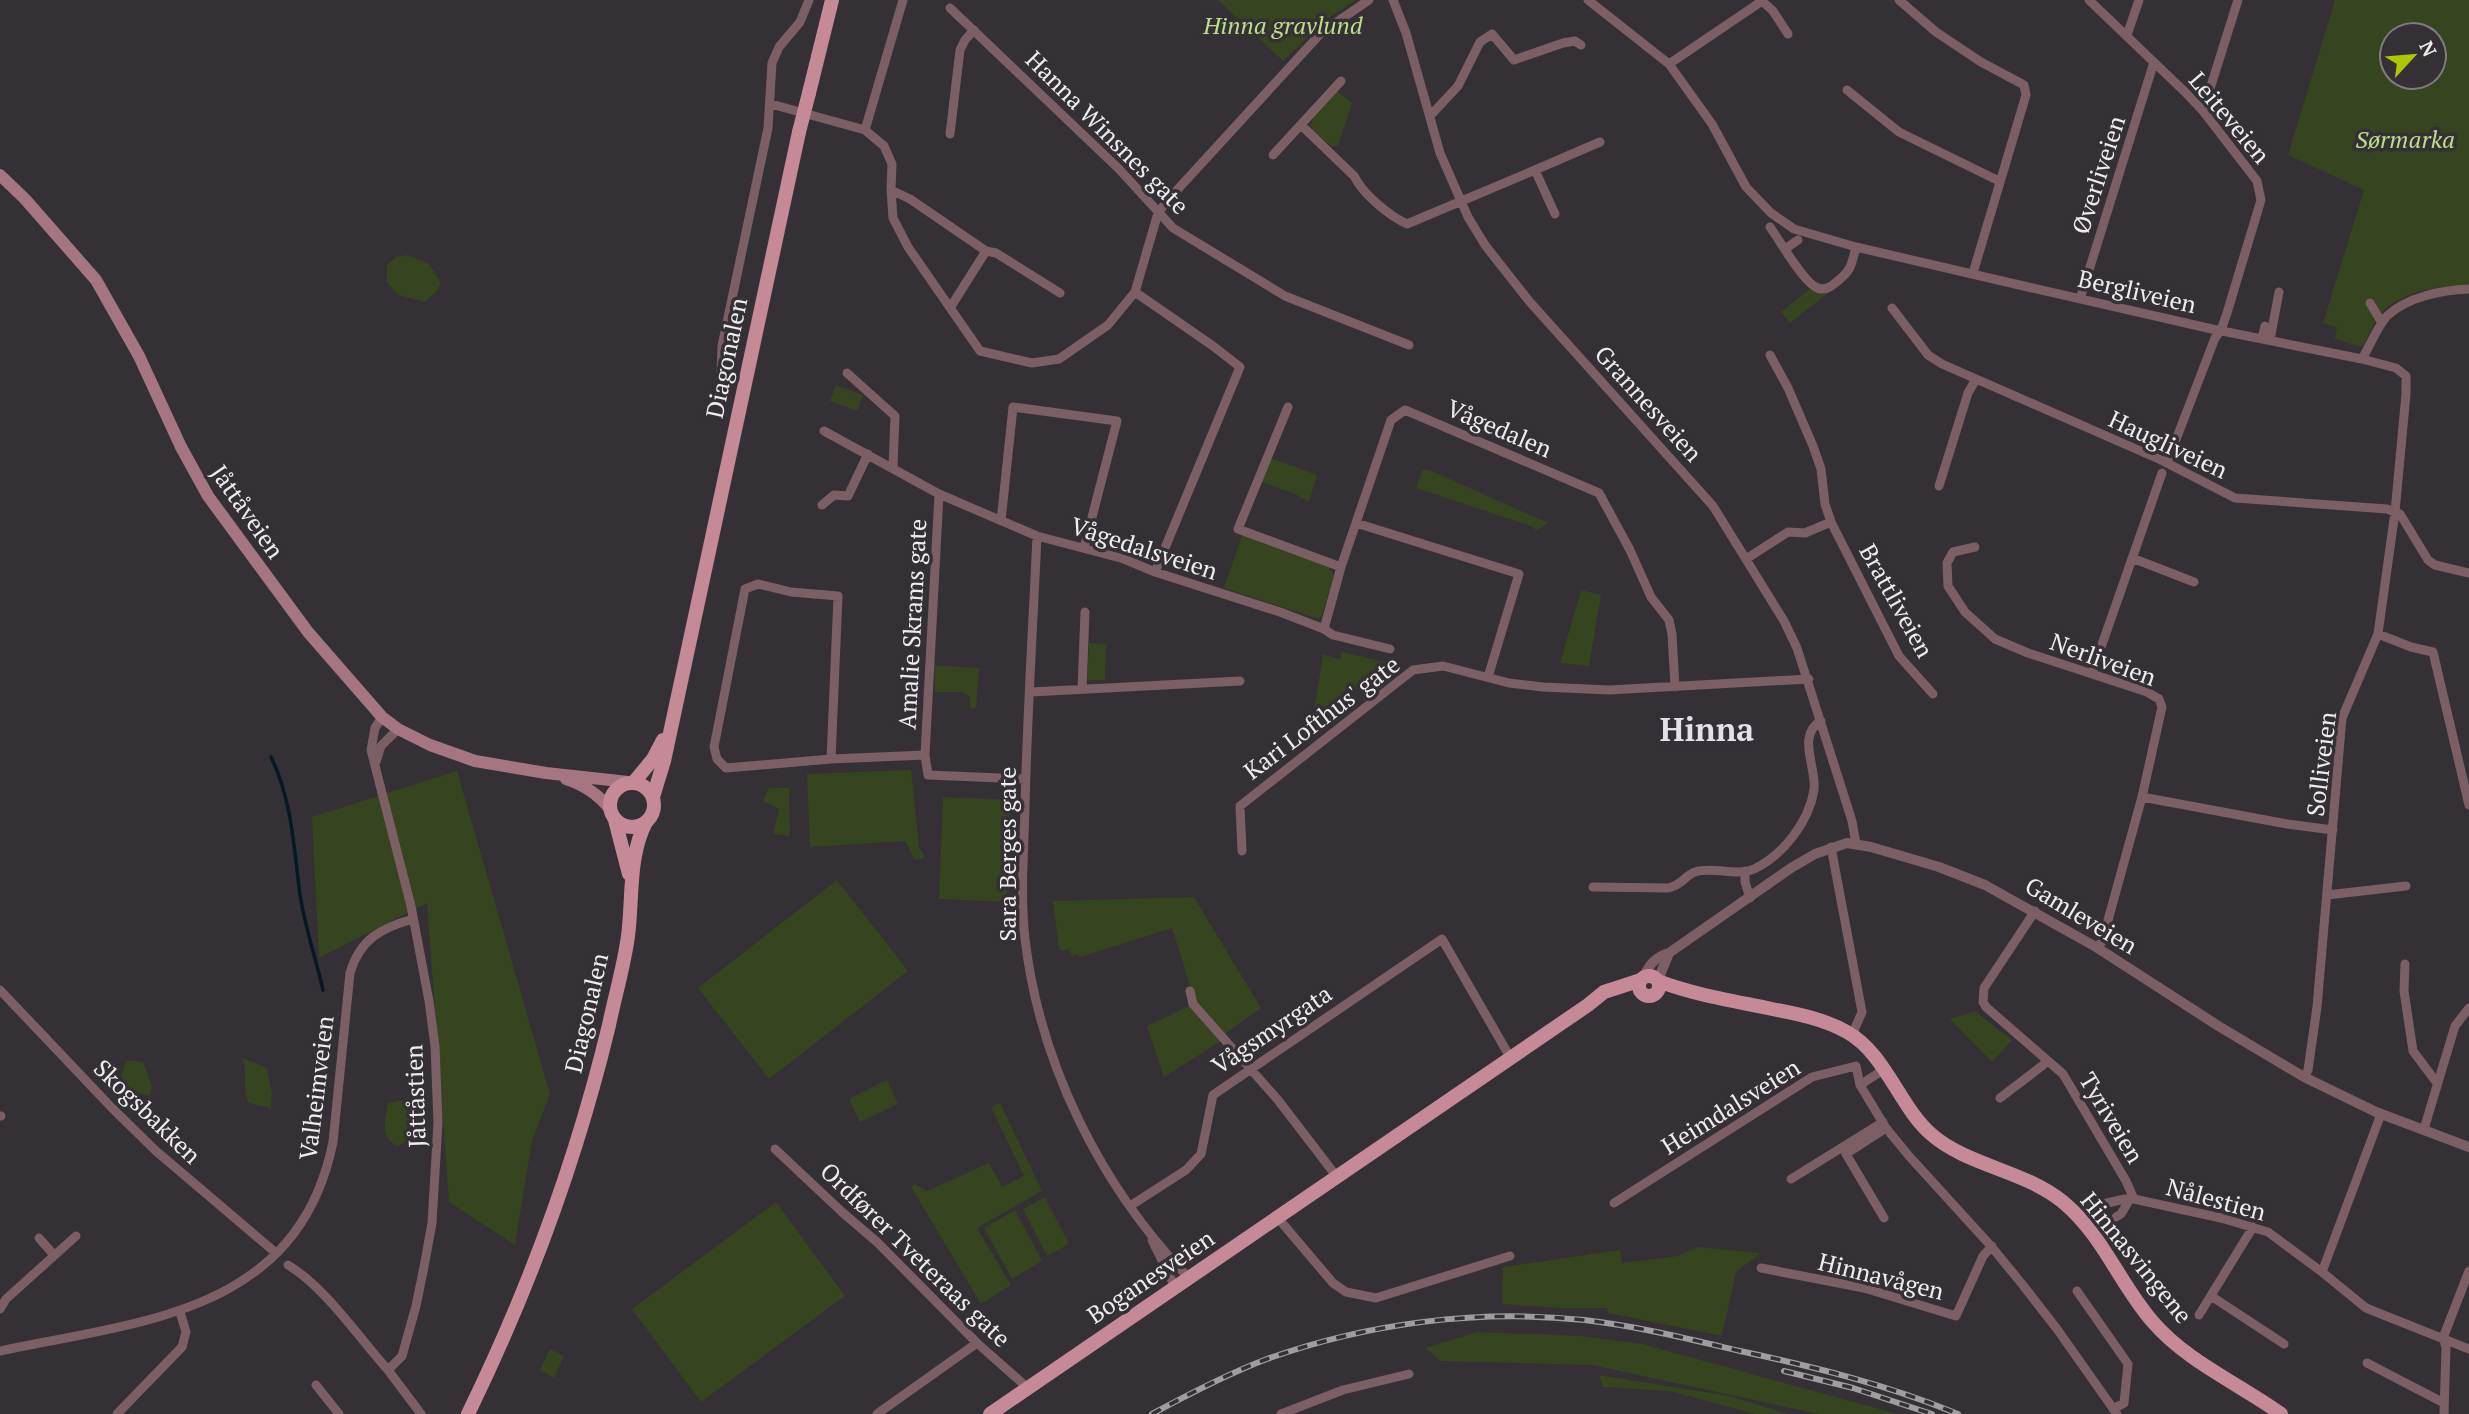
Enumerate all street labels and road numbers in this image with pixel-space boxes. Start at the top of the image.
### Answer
street label: Hanna Winsnes gate [1019,44,1196,221]
street label: Leiteveien [2182,65,2278,170]
street label: Øverliveien [2064,111,2132,238]
street label: Bergliveien [2075,262,2200,320]
street label: Diagonalen [698,295,754,421]
street label: Grannesveien [1588,338,1710,468]
street label: Vågedalen [1442,392,1557,465]
street label: Haugliveien [2104,403,2233,486]
street label: Jåttåveien [204,458,292,565]
street label: Vågedalsveien [1067,509,1222,587]
street label: Amalie Skrams gate [891,518,933,730]
street label: Brattliveien [1852,538,1941,663]
street label: Nerliveien [2046,625,2161,693]
street label: Kari Lofthus' gate [1237,648,1406,786]
street label: Solliveien [2299,710,2343,818]
street label: Sara Berges gate [991,767,1023,941]
street label: Gamleveien [2019,869,2144,961]
street label: Diagonalen [557,950,615,1076]
street label: Vågsmyrgata [1205,977,1338,1081]
street label: Valheimveien [291,1014,341,1162]
street label: Jåttåstien [397,1044,433,1148]
street label: Heimdalsveien [1655,1051,1806,1162]
street label: Skogsbakken [87,1052,208,1170]
street label: Tyriveien [2072,1066,2152,1169]
street label: Ordfører Tveteraas gate [814,1155,1018,1354]
street label: Nålestien [2163,1170,2270,1228]
street label: Hinnasvingene [2074,1185,2200,1330]
street label: Boganesveien [1081,1222,1220,1330]
street label: Hinnavågen [1815,1245,1947,1307]

